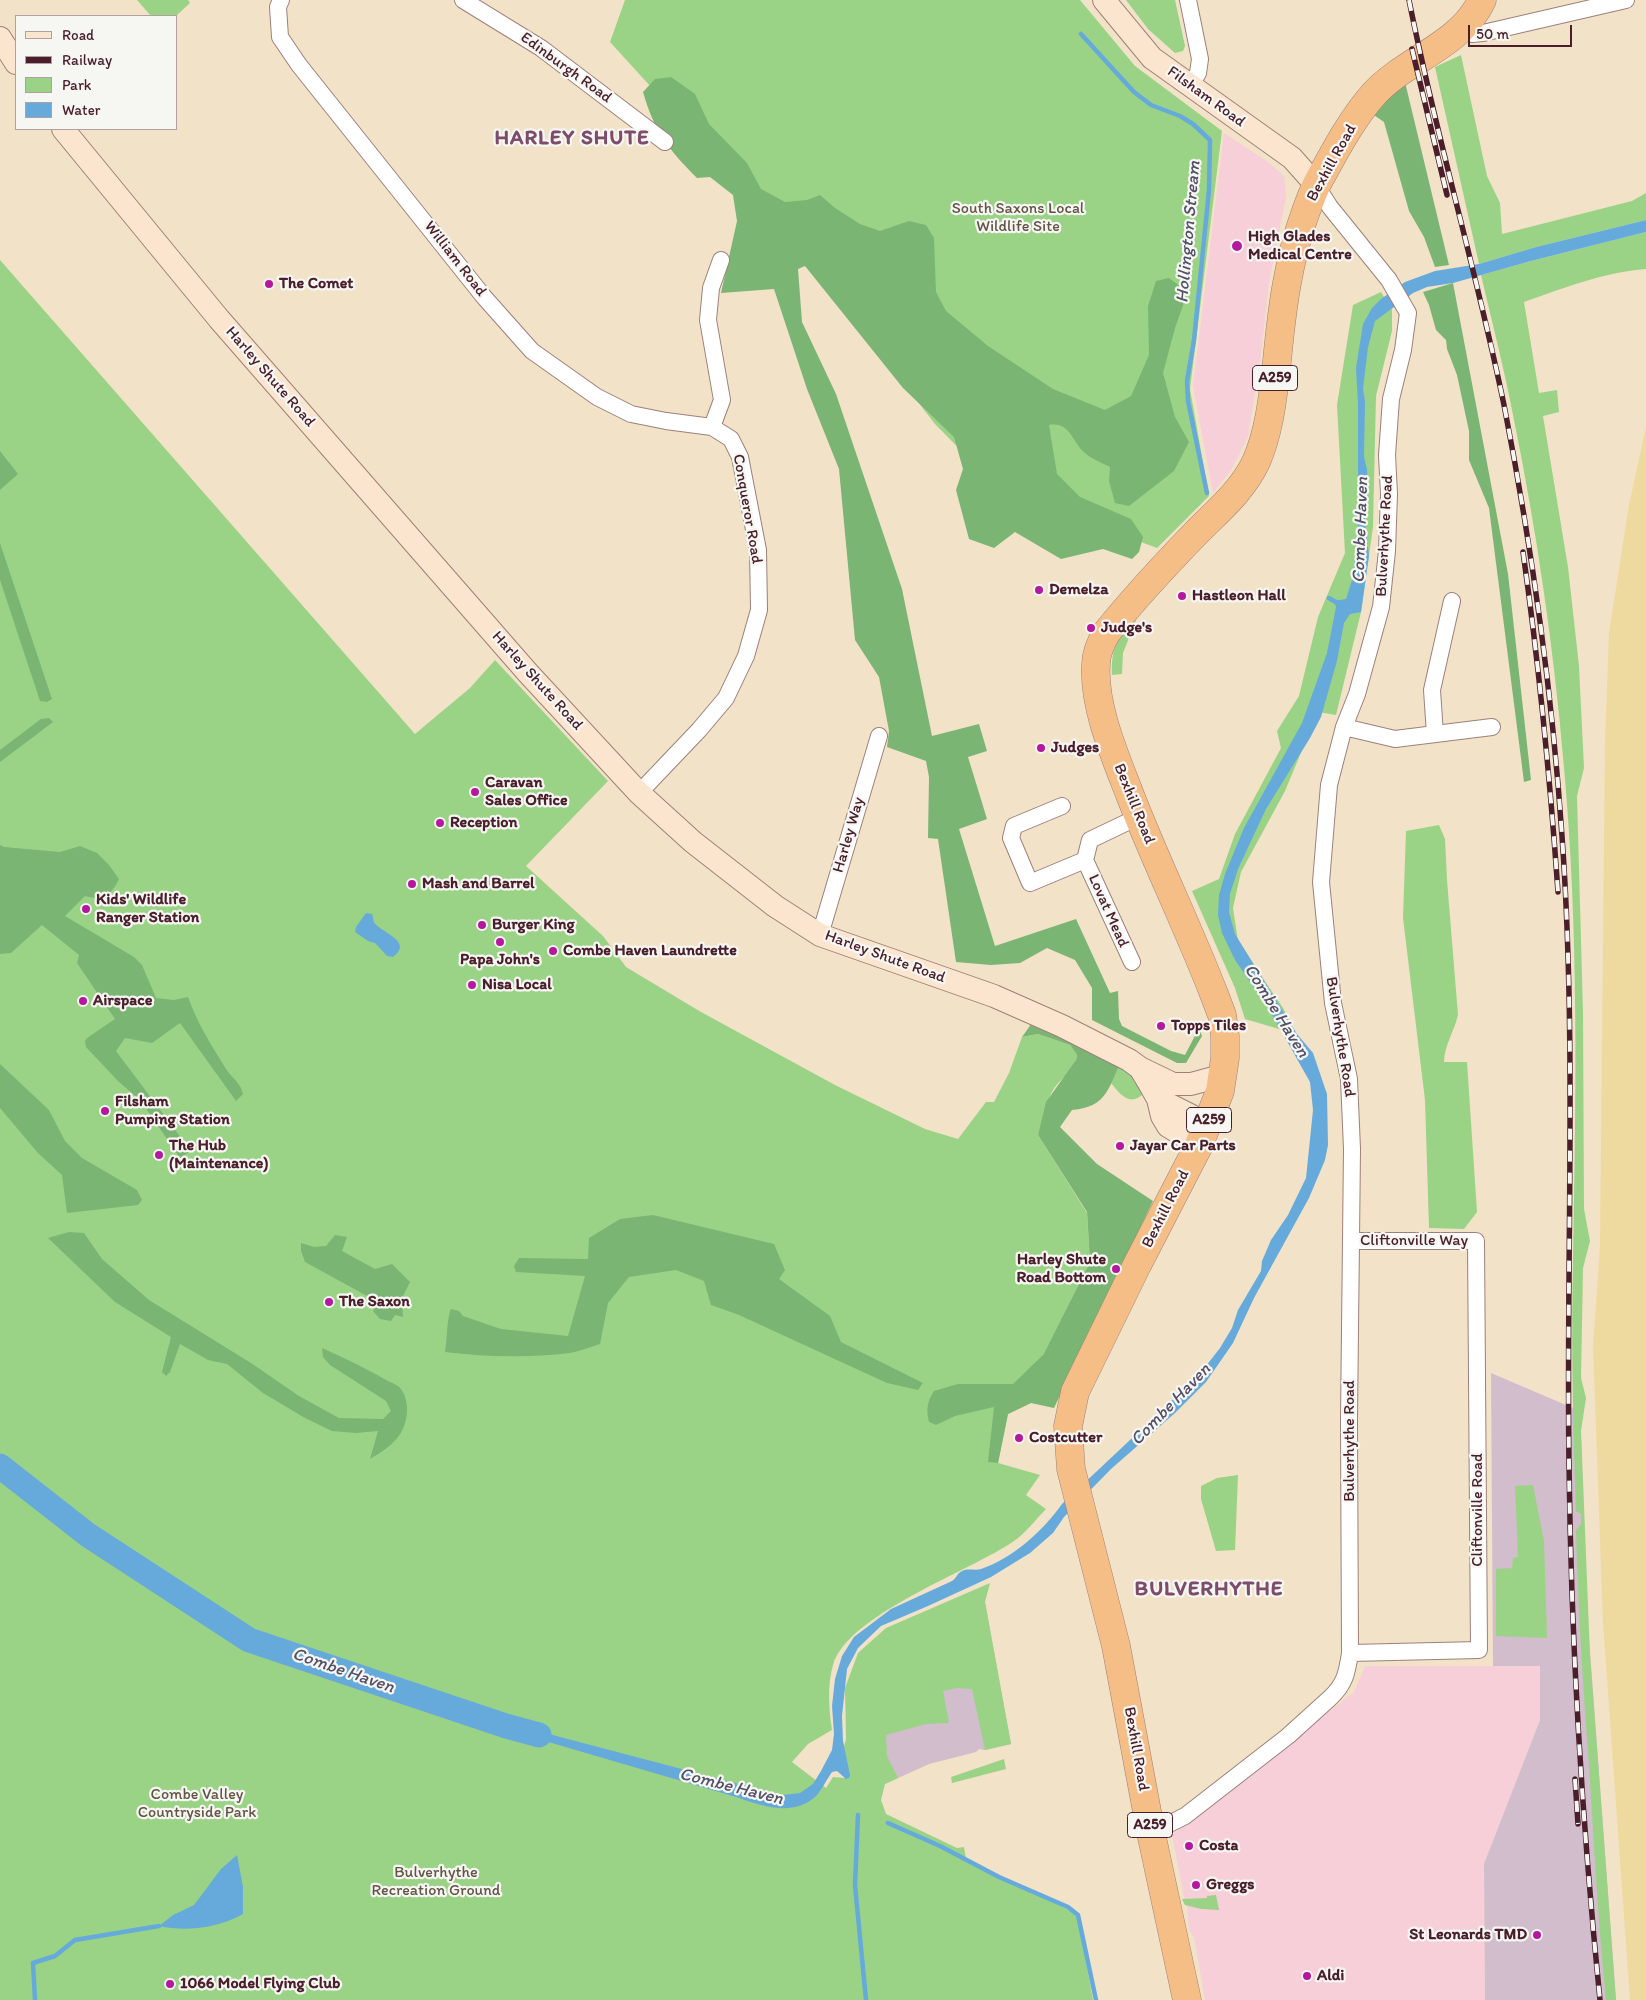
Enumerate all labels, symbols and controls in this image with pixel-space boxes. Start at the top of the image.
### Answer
legend [15,15,178,130]
scale bar [1471,15,1575,47]
text: 50 m [1476,25,1509,43]
text: Road [62,26,94,44]
street label: Edinburgh Road [516,28,616,108]
text: Railway [62,51,112,69]
street label: Filsham Road [1163,62,1249,132]
text: Park [62,76,92,94]
text: Water [62,101,100,119]
street label: Bexhill Road [1303,121,1361,205]
district label: HARLEY SHUTE [493,126,651,152]
water label: Hollington Stream [1172,160,1206,304]
park label: South Saxons Local Wildlife Site [952,199,1084,237]
street label: William Road [419,217,491,301]
place label: High Glades Medical Centre [1248,227,1352,265]
marker: High Glades Medical Centre [1230,239,1244,253]
place label: The Comet [279,274,353,294]
marker: The Comet [263,278,275,290]
street label: Harley Shute Road [221,323,319,431]
road number: A259 [1252,366,1298,390]
street label: Conqueror Road [728,453,766,565]
street label: Bulverhythe Road [1372,475,1398,597]
water label: Combe Haven [1348,477,1374,583]
place label: Demelza [1049,580,1109,600]
marker: Demelza [1033,584,1045,596]
place label: Hastleon Hall [1192,586,1286,606]
marker: Hastleon Hall [1176,590,1188,602]
place label: Judge's [1101,618,1152,638]
marker: Judge's [1085,622,1097,634]
street label: Harley Shute Road [487,627,587,735]
place label: Judges [1051,738,1099,758]
marker: Judges [1035,742,1047,754]
street label: Bexhill Road [1109,761,1159,847]
place label: Caravan Sales Office [485,773,568,811]
marker: Caravan Sales Office [469,786,481,798]
street label: Harley Way [829,795,869,875]
place label: Reception [450,813,518,833]
marker: Reception [434,817,446,829]
street label: Lovat Mead [1083,871,1133,951]
place label: Mash and Barrel [422,874,535,894]
marker: Mash and Barrel [406,878,418,890]
place label: Kids' Wildlife Ranger Station [96,890,199,928]
marker: Kids' Wildlife Ranger Station [80,903,92,915]
place label: Burger King [492,915,575,935]
marker: Burger King [476,919,488,931]
street label: Harley Shute Road [822,926,948,988]
marker: Papa John's [494,936,506,948]
place label: Combe Haven Laundrette [563,941,737,961]
marker: Combe Haven Laundrette [547,945,559,957]
place label: Papa John's [460,950,540,970]
water label: Combe Haven [1239,960,1313,1062]
place label: Nisa Local [482,975,552,995]
street label: Bulverhythe Road [1321,975,1359,1099]
marker: Nisa Local [466,979,478,991]
place label: Airspace [93,991,152,1011]
marker: Airspace [77,995,89,1007]
place label: Topps Tiles [1171,1016,1246,1036]
marker: Topps Tiles [1155,1020,1167,1032]
place label: Filsham Pumping Station [115,1092,230,1130]
marker: Filsham Pumping Station [99,1105,111,1117]
road number: A259 [1186,1108,1232,1132]
place label: The Hub (Maintenance) [169,1136,269,1174]
place label: Jayar Car Parts [1130,1136,1236,1156]
marker: Jayar Car Parts [1114,1140,1126,1152]
marker: The Hub (Maintenance) [153,1149,165,1161]
street label: Bexhill Road [1138,1167,1194,1251]
street label: Cliftonville Way [1360,1231,1468,1251]
place label: Harley Shute Road Bottom [1016,1250,1106,1288]
marker: Harley Shute Road Bottom [1110,1263,1122,1275]
place label: The Saxon [339,1292,410,1312]
marker: The Saxon [323,1296,335,1308]
water label: Combe Haven [1126,1359,1216,1451]
street label: Bulverhythe Road [1340,1380,1360,1502]
place label: Costcutter [1029,1428,1102,1448]
marker: Costcutter [1013,1432,1025,1444]
street label: Cliftonville Road [1468,1453,1488,1567]
district label: BULVERHYTHE [1132,1577,1286,1603]
water label: Combe Haven [289,1644,397,1698]
street label: Bexhill Road [1119,1705,1153,1793]
water label: Combe Haven [677,1764,785,1810]
park label: Combe Valley Countryside Park [138,1785,256,1823]
road number: A259 [1128,1812,1172,1838]
place label: Costa [1199,1836,1238,1856]
marker: Costa [1183,1840,1195,1852]
park label: Bulverhythe Recreation Ground [371,1863,501,1901]
place label: Greggs [1206,1875,1254,1895]
marker: Greggs [1190,1879,1202,1891]
place label: St Leonards TMD [1409,1925,1527,1945]
marker: St Leonards TMD [1531,1929,1543,1941]
place label: Aldi [1317,1966,1344,1986]
marker: Aldi [1301,1970,1313,1982]
place label: 1066 Model Flying Club [180,1974,340,1994]
marker: 1066 Model Flying Club [164,1978,176,1990]

